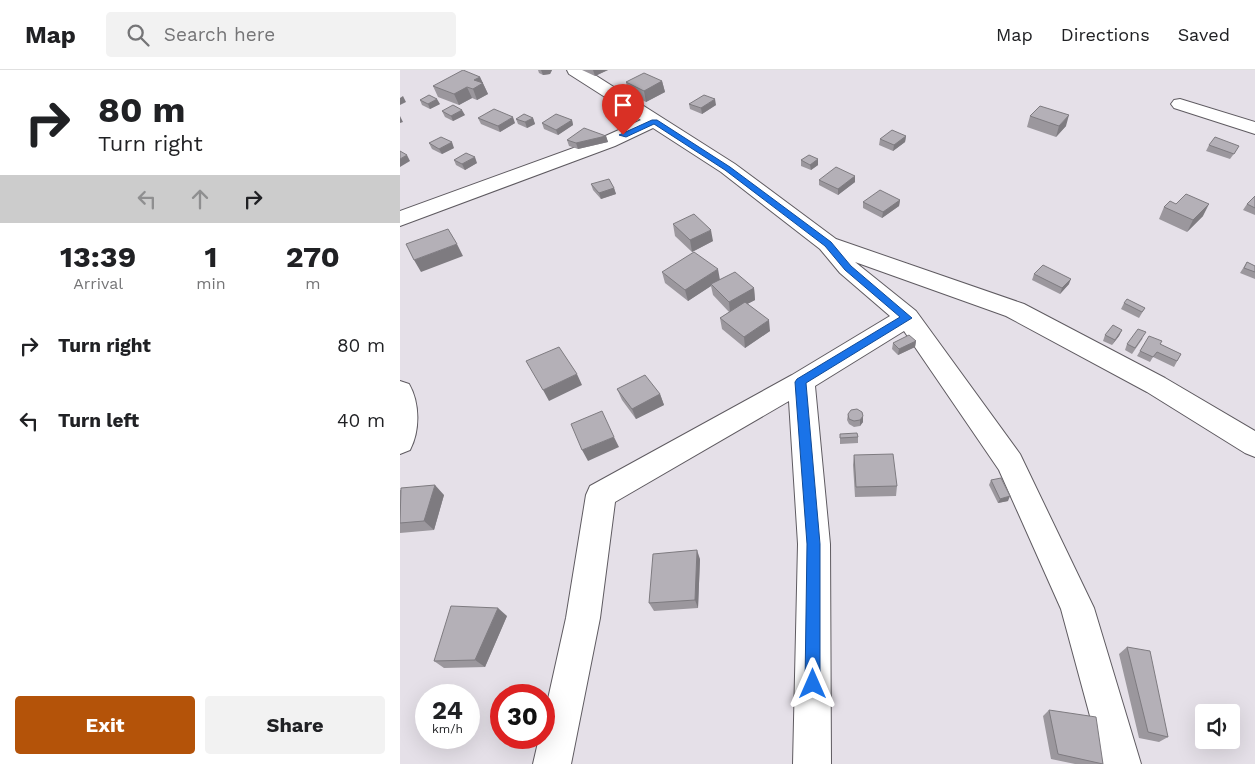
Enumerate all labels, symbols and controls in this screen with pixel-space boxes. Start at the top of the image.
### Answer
search box [106,12,456,57]
text: Map [25,21,76,49]
icon: search [124,21,152,49]
text: Search here [164,23,275,46]
text: Map [996,24,1033,45]
text: Directions [1061,24,1150,45]
text: Saved [1178,24,1230,45]
pin [602,84,644,135]
text: 80 m [98,89,185,131]
icon: right [15,90,80,155]
icon: arrive [609,91,637,119]
text: Turn right [98,131,203,156]
icon: left [133,185,161,213]
icon: ahead [186,185,214,213]
icon: right [239,185,267,213]
text: 13:39 [60,239,136,274]
text: 1 [204,239,217,274]
text: 270 [286,239,340,274]
text: Arrival [73,274,123,293]
text: min [196,274,226,293]
text: m [305,274,320,293]
icon: right [15,332,43,360]
text: Turn right [58,334,151,357]
text: 80 m [337,334,385,357]
icon: left [15,407,43,435]
text: Turn left [58,409,139,432]
text: 40 m [337,409,385,432]
position arrow [786,657,838,709]
speed limit sign: 30 [490,684,555,749]
button: Exit [15,696,195,754]
button: Share [205,696,385,754]
text: 24 [432,696,463,725]
map controls [1195,704,1240,749]
button: sound [1195,704,1240,749]
text: km/h [432,722,463,736]

